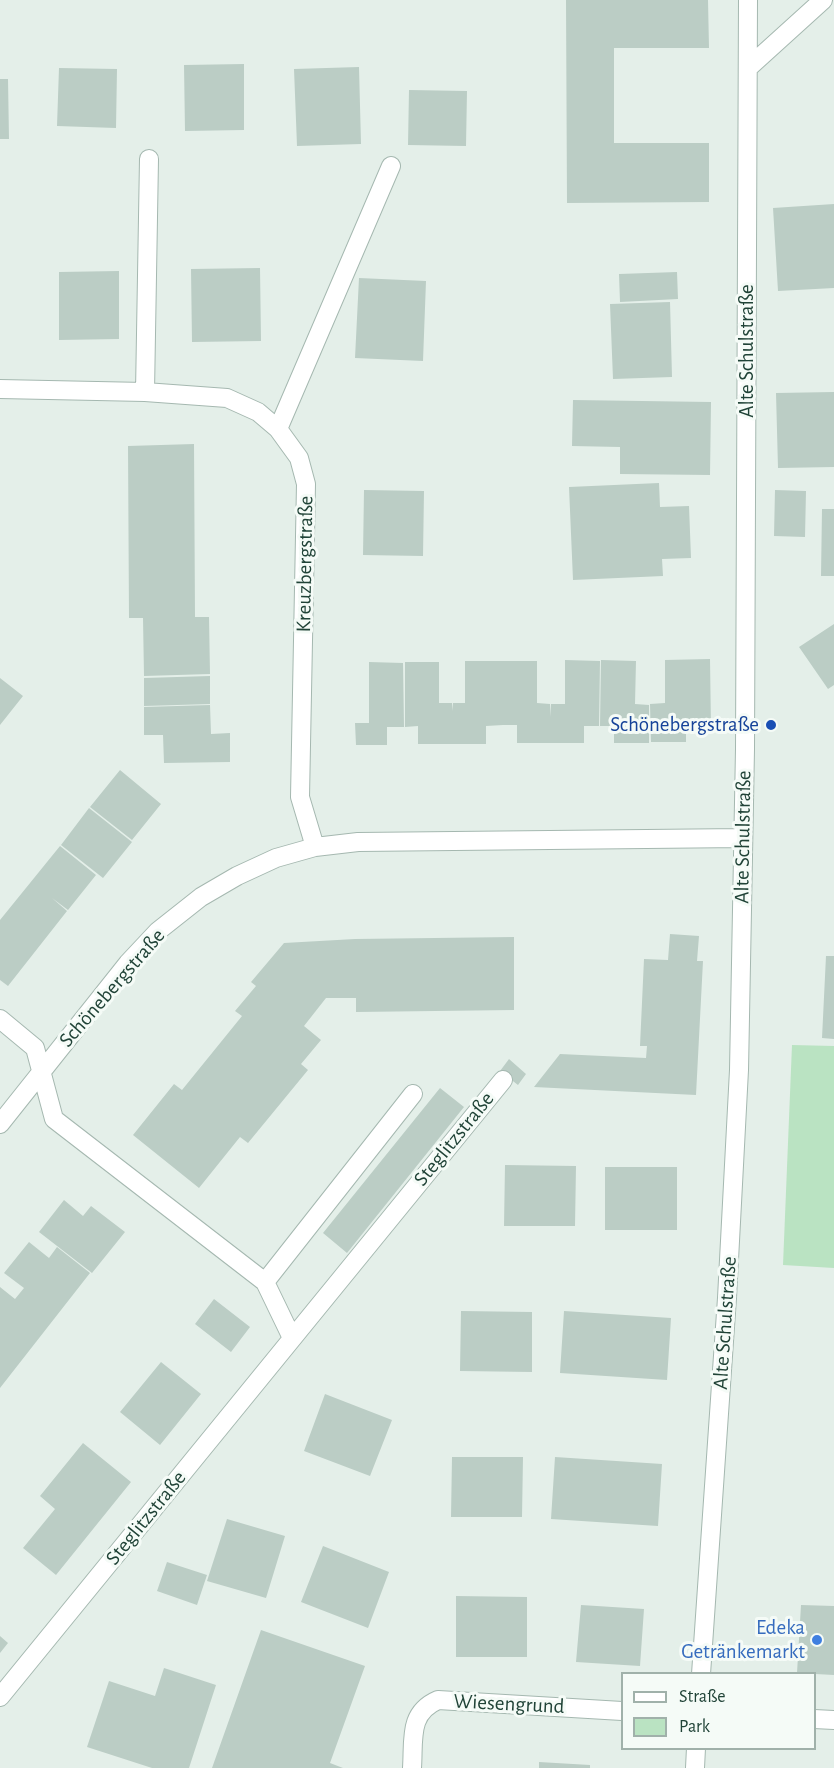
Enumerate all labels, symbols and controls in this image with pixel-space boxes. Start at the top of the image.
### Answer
street label: Alte Schulstraße [734,284,760,418]
street label: Kreuzbergstraße [291,495,319,633]
place label: Schönebergstraße [610,712,759,738]
marker: Schönebergstraße [764,718,778,732]
street label: Alte Schulstraße [729,770,757,904]
street label: Schönebergstraße [54,924,170,1052]
street label: Steglitzstraße [408,1087,500,1191]
street label: Alte Schulstraße [708,1256,742,1390]
street label: Steglitzstraße [100,1466,192,1570]
place label: Edeka Getränkemarkt [681,1615,805,1665]
marker: Edeka Getränkemarkt [810,1633,824,1647]
legend [621,1672,816,1750]
text: Straße [679,1688,725,1706]
street label: Wiesengrund [453,1689,565,1719]
text: Park [679,1718,710,1736]

